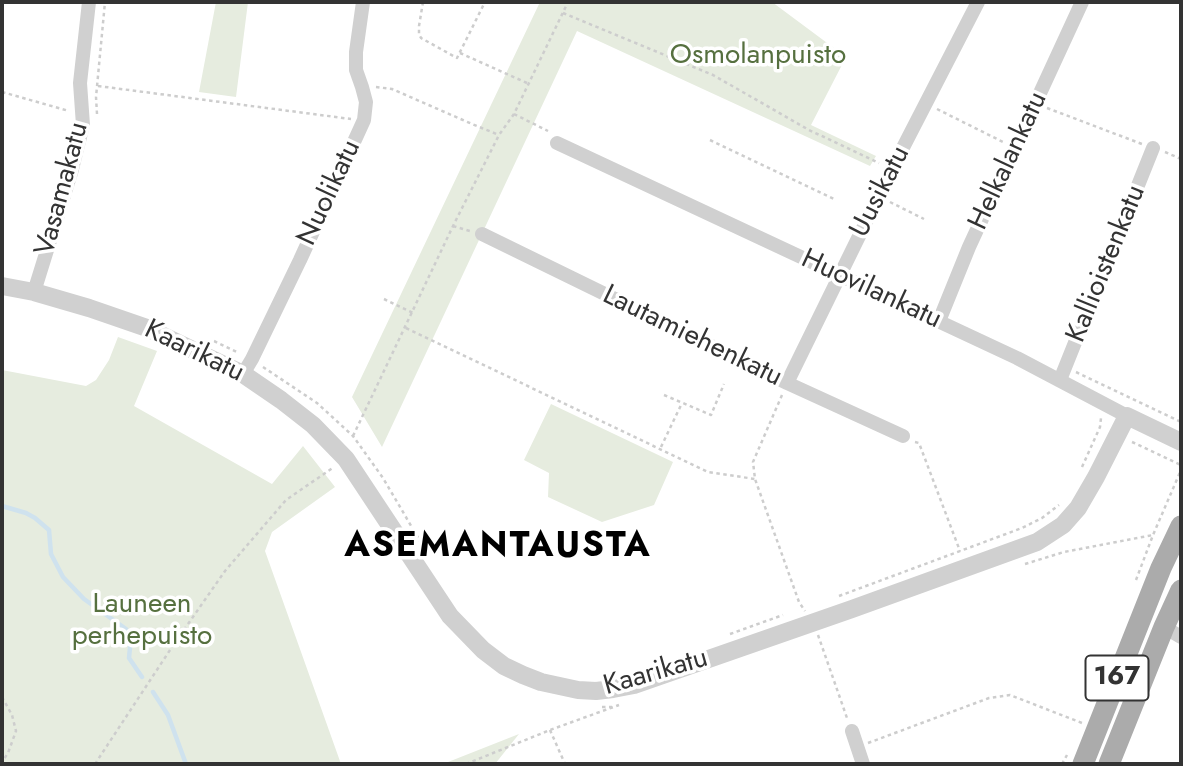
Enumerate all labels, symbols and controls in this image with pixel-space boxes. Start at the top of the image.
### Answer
park label: Osmolanpuisto [670,39,846,73]
street label: Helkalankatu [962,87,1056,235]
street label: Vasamakatu [29,119,97,259]
street label: Nuolikatu [291,135,369,251]
street label: Uusikatu [844,141,918,243]
street label: Kallioistenkatu [1060,181,1154,347]
street label: Huovilankatu [795,243,947,337]
street label: Lautamiehenkatu [597,279,787,395]
street label: Kaarikatu [139,313,249,391]
district label: ASEMANTAUSTA [346,527,650,569]
park label: Launeen perhepuisto [72,588,212,654]
street label: Kaarikatu [600,642,712,704]
road number: 167 [1086,656,1148,700]

